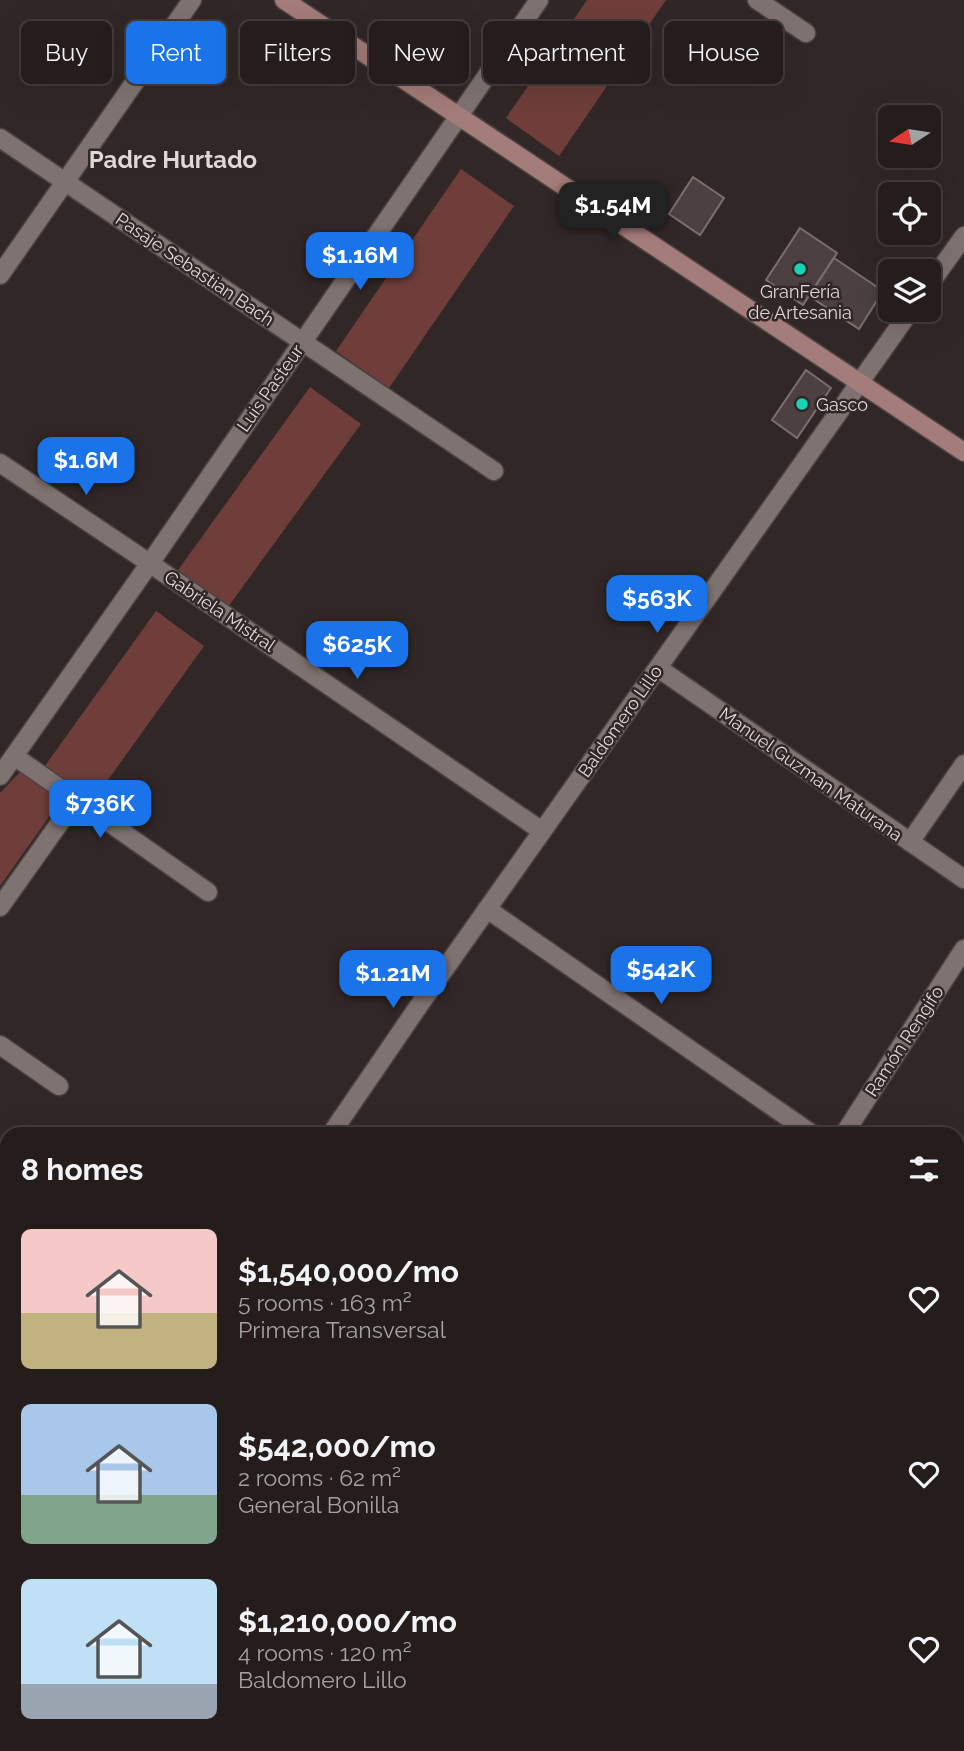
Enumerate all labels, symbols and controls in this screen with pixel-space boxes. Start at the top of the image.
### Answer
chip: Buy [21,21,112,84]
chip: Rent [126,21,226,84]
chip: Filters [240,21,355,84]
chip: New [369,21,469,84]
chip: Apartment [483,21,650,84]
chip: House [664,21,783,84]
north arrow [878,105,942,168]
map controls [878,105,941,322]
district label: Padre Hurtado [89,145,257,174]
pin: $1.54M [556,182,670,242]
button: locate [878,182,941,245]
text: $1.54M [575,191,651,218]
street label: Pasaje Sebastian Bach [112,208,278,330]
pin: $1.16M [303,232,417,292]
text: $1.16M [322,241,398,268]
button: layers [878,259,941,322]
marker: GranFería de Artesania [792,261,808,277]
place label: GranFería de Artesania [748,281,852,323]
street label: Luis Pasteur [232,340,308,436]
place label: Gasco [816,394,868,415]
marker: Gasco [794,396,810,412]
pin: $1.6M [37,438,135,497]
text: $1.6M [54,446,118,473]
street label: Gabriela Mistral [161,566,280,656]
pin: $563K [608,576,706,635]
text: $563K [622,584,692,611]
pin: $625K [308,622,406,681]
text: $625K [322,630,392,657]
street label: Baldomero Lillo [574,661,667,781]
street label: Manuel Guzman Maturana [715,703,907,845]
pin: $736K [51,780,149,840]
text: $736K [65,789,135,816]
pin: $542K [612,946,710,1006]
pin: $1.21M [336,950,450,1010]
text: $542K [627,955,695,982]
text: $1.21M [355,959,431,986]
street label: Ramón Rengifo [860,981,948,1100]
icon: filters [905,1150,943,1188]
text: 8 homes [21,1152,143,1187]
text: $1,540,000/mo [238,1254,459,1289]
icon: home [77,1257,161,1341]
icon: heart [905,1280,943,1318]
text: 5 rooms · 163 m² [238,1289,412,1316]
text: Primera Transversal [238,1316,446,1343]
text: $542,000/mo [238,1429,436,1464]
icon: home [77,1432,161,1516]
icon: heart [905,1455,943,1493]
text: 2 rooms · 62 m² [238,1464,401,1491]
text: General Bonilla [238,1491,399,1518]
text: $1,210,000/mo [238,1604,457,1639]
icon: home [77,1607,161,1691]
icon: heart [905,1630,943,1668]
text: 4 rooms · 120 m² [238,1639,412,1666]
text: Baldomero Lillo [238,1666,407,1693]

